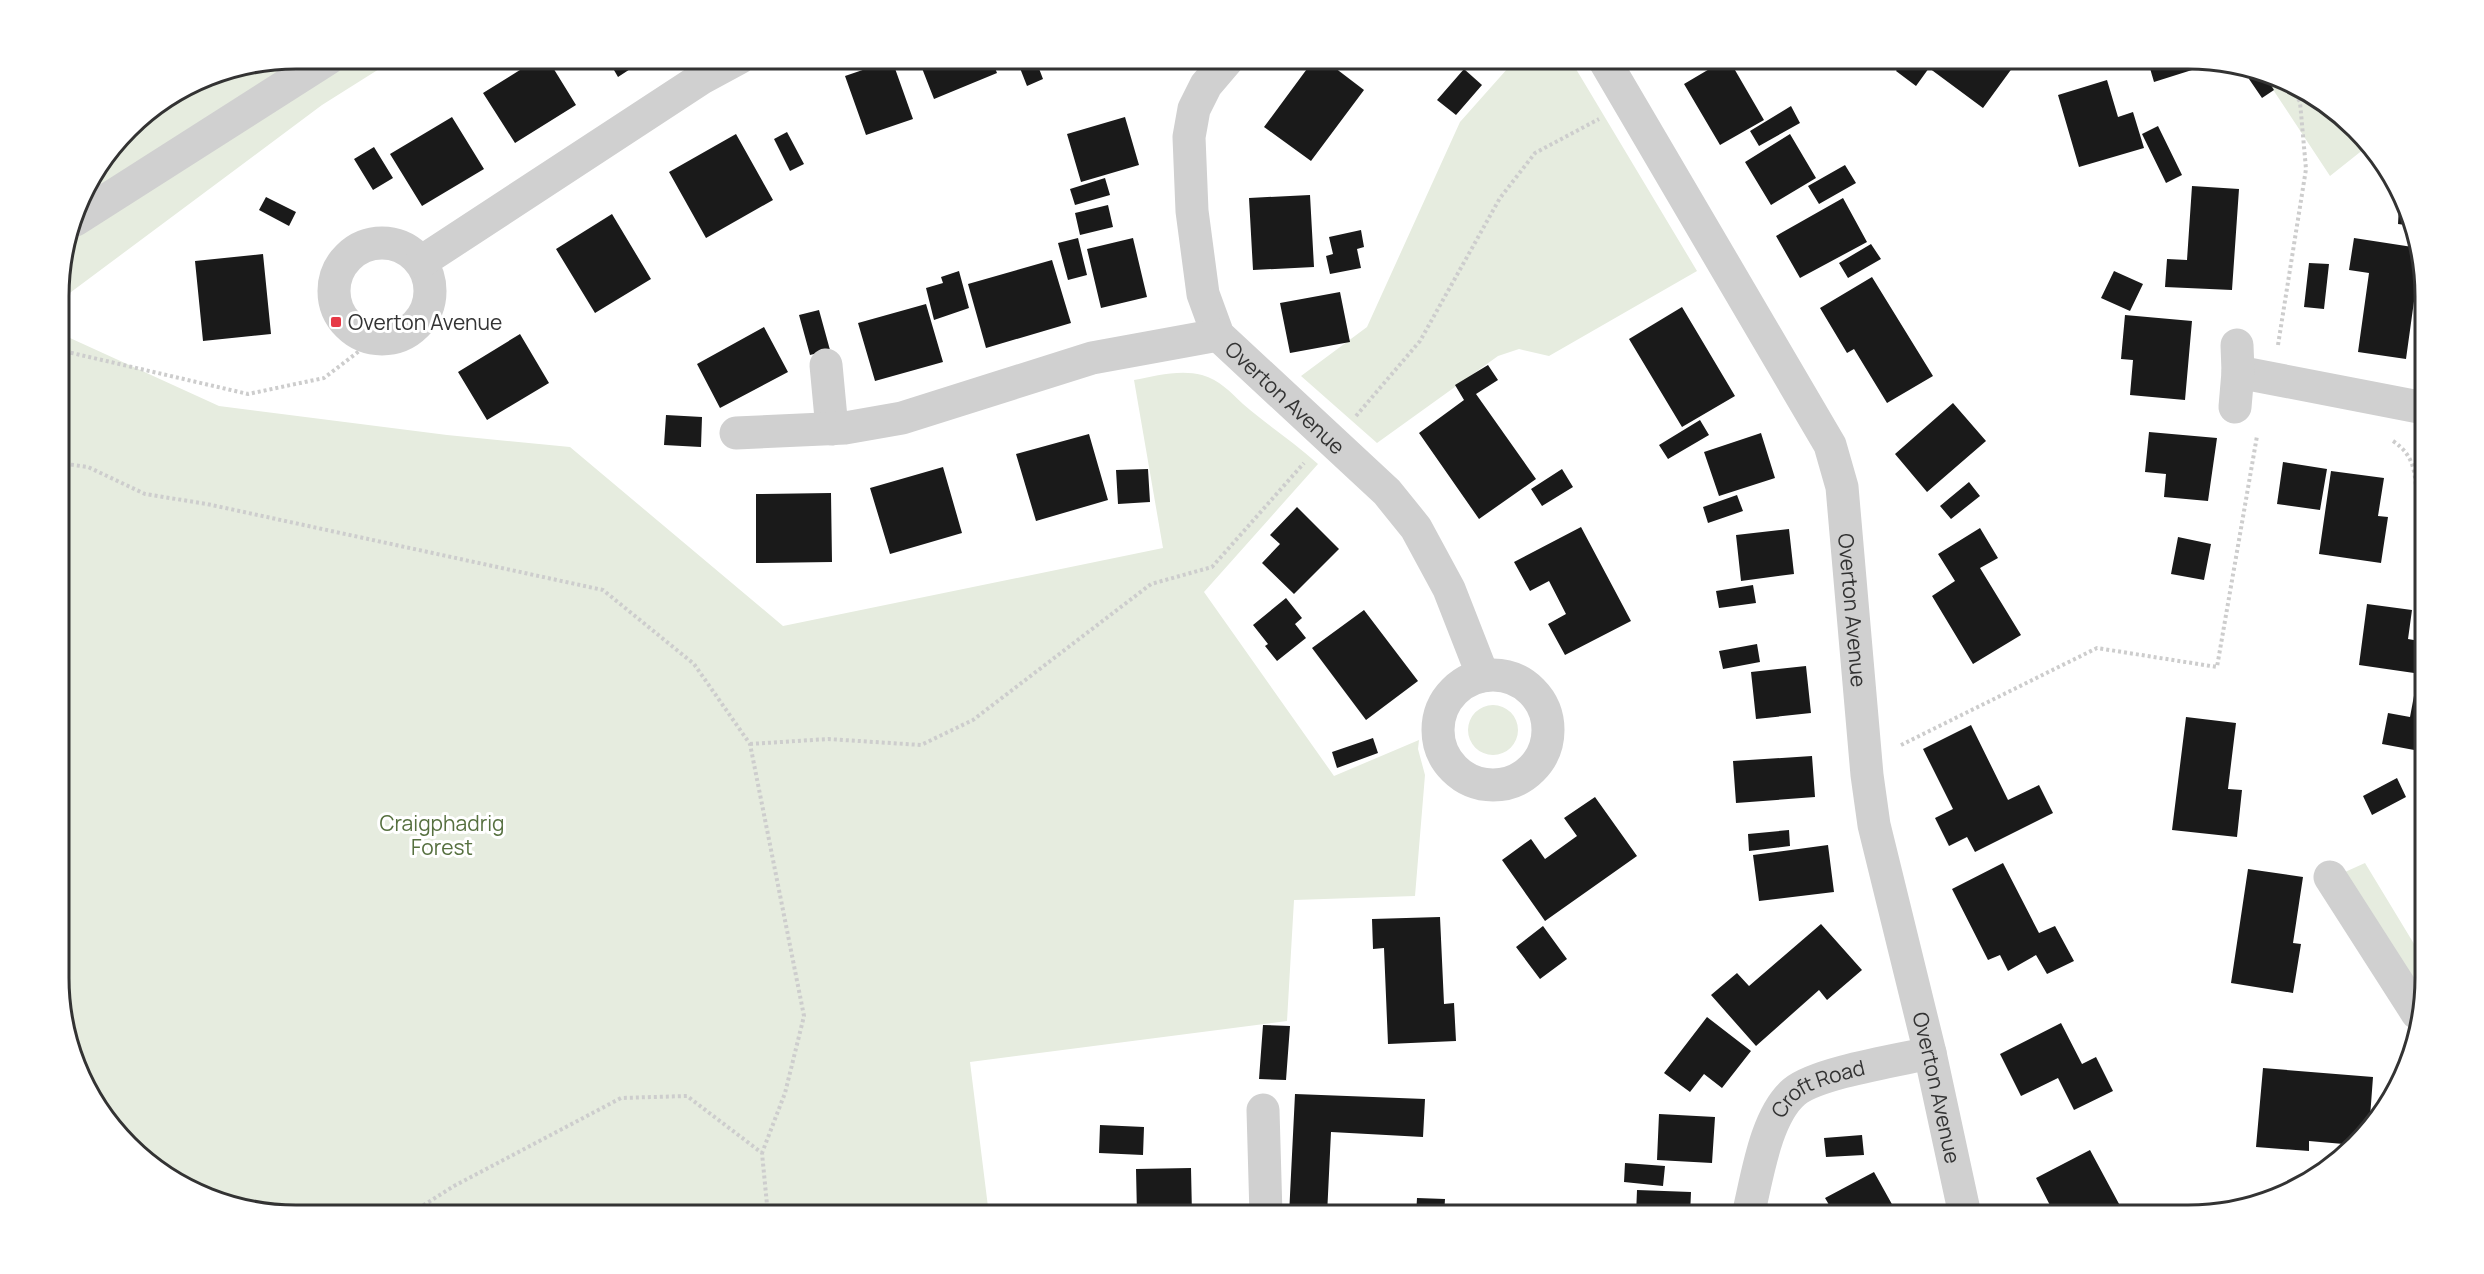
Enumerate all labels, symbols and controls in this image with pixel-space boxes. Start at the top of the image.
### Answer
place label: Overton Avenue [348,308,502,336]
marker: Overton Avenue [329,315,343,329]
street label: Overton Avenue [1219,335,1351,460]
street label: Overton Avenue [1832,532,1873,688]
park label: Craigphadrig Forest [379,809,505,861]
street label: Overton Avenue [1906,1009,1967,1166]
street label: Croft Road [1764,1053,1867,1123]

